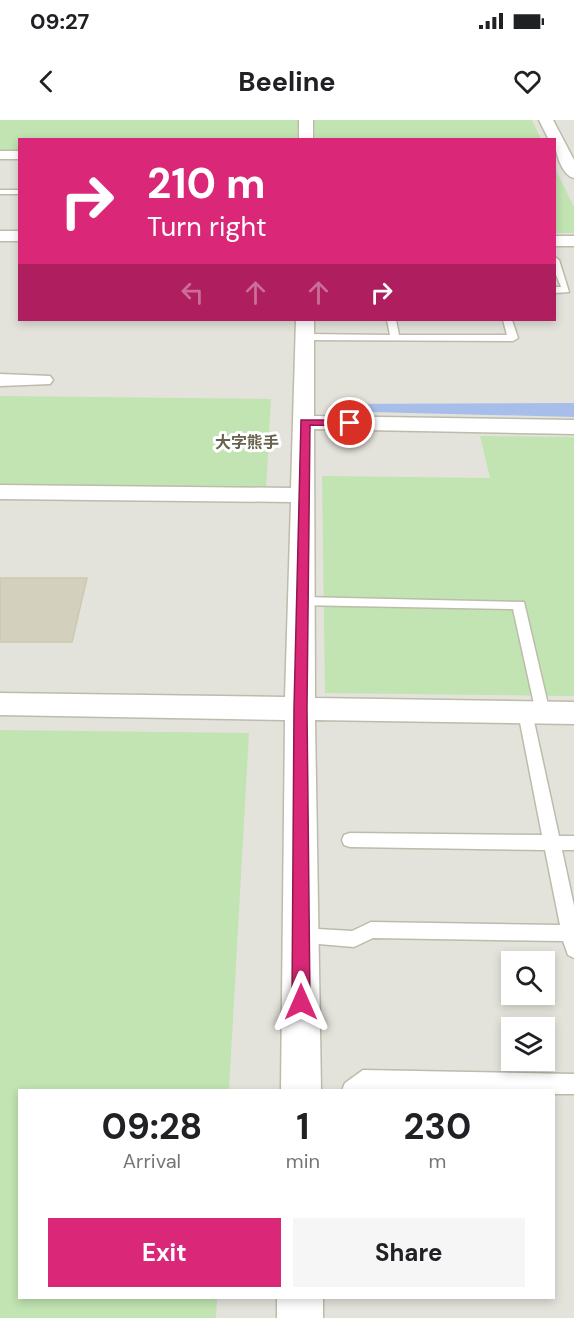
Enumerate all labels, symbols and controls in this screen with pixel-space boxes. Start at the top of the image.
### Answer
text: 09:27 [30,7,89,36]
text: Beeline [238,64,336,99]
icon: back [30,65,63,98]
icon: heart [511,65,544,98]
text: 210 m [147,156,265,211]
icon: right [48,162,126,240]
text: Turn right [147,209,267,244]
icon: left [176,276,209,309]
icon: ahead [239,276,272,309]
icon: ahead [302,276,335,309]
icon: right [365,276,398,309]
pin [324,397,375,448]
icon: arrive [333,406,366,439]
district label: 大字熊手 [215,432,279,453]
map controls [501,951,555,1071]
button: search [501,951,555,1005]
position arrow [269,970,333,1034]
button: layers [501,1017,555,1071]
text: 09:28 [102,1103,202,1150]
text: 1 [296,1103,309,1150]
text: 230 [404,1103,471,1150]
text: Arrival [123,1148,181,1174]
text: min [286,1148,320,1174]
text: m [429,1148,446,1174]
button: Exit [48,1218,281,1287]
button: Share [293,1218,525,1287]

